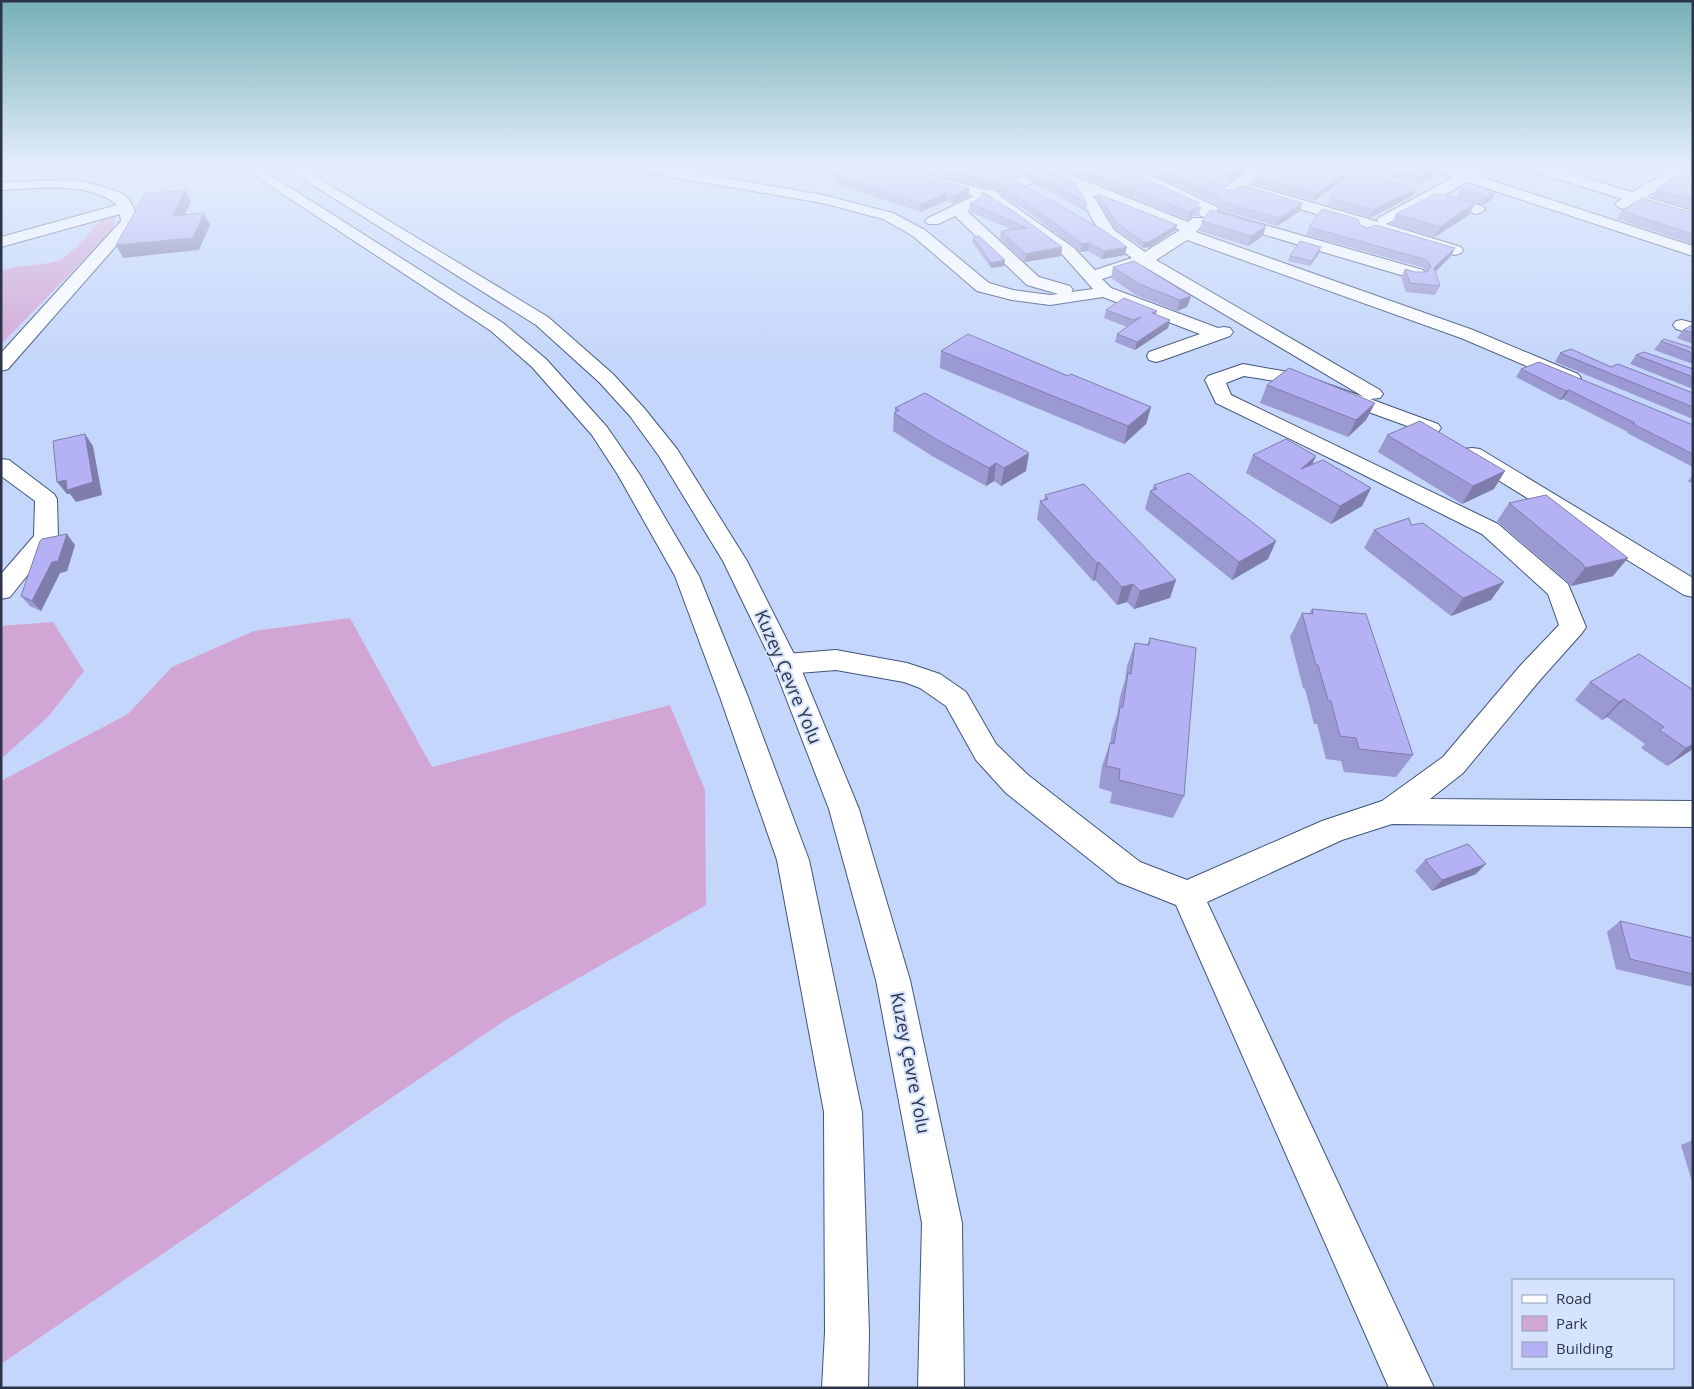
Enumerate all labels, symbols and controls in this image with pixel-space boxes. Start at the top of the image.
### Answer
street label: Kuzey Çevre Yolu [750,606,828,747]
street label: Kuzey Çevre Yolu [886,990,936,1135]
legend [1512,1279,1674,1369]
text: Road [1556,1288,1592,1308]
text: Park [1556,1313,1587,1333]
text: Building [1556,1338,1613,1358]

